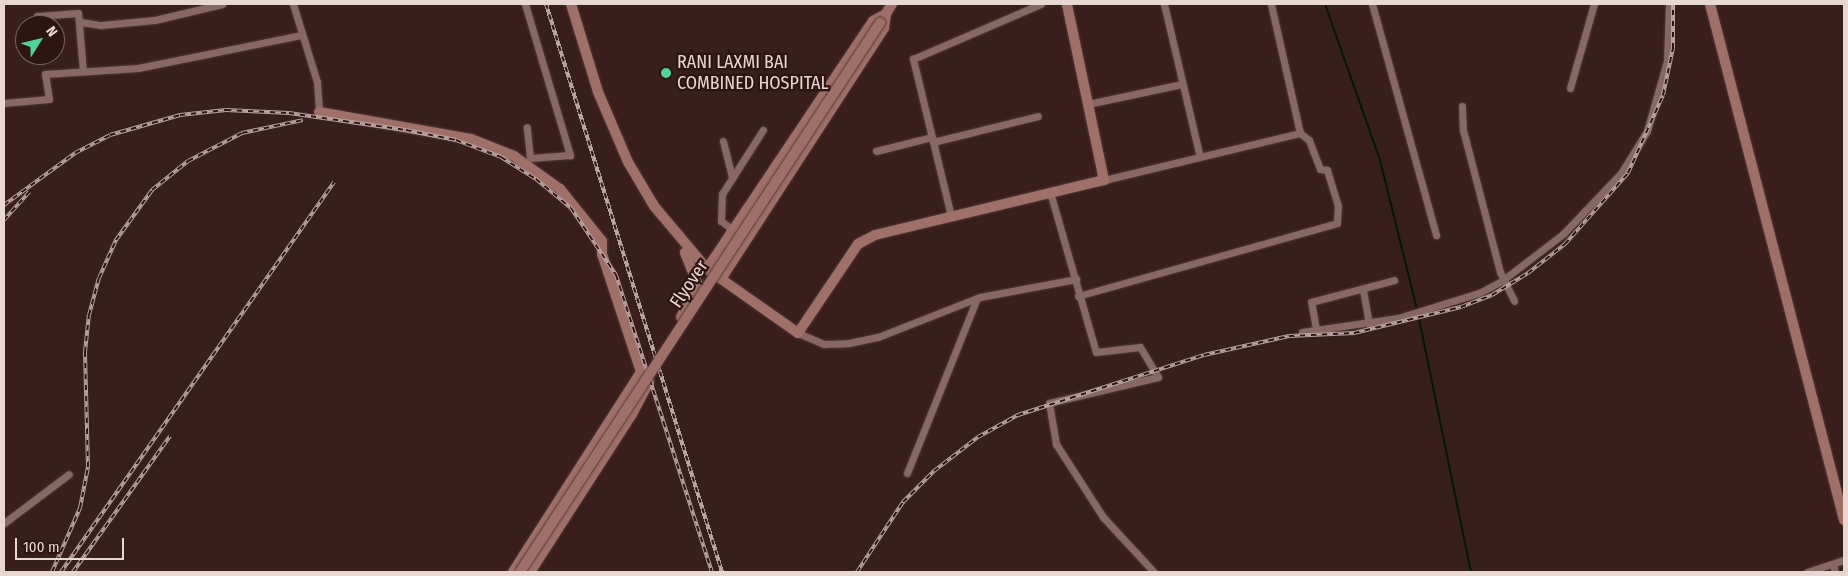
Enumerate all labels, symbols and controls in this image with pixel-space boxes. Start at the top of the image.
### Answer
north arrow [15,15,65,65]
text: N [42,23,61,40]
place label: RANI LAXMI BAI COMBINED HOSPITAL [677,52,829,94]
marker: RANI LAXMI BAI COMBINED HOSPITAL [659,66,673,80]
street label: Flyover [665,256,713,312]
scale bar [18,528,126,560]
text: 100 m [23,538,60,556]

